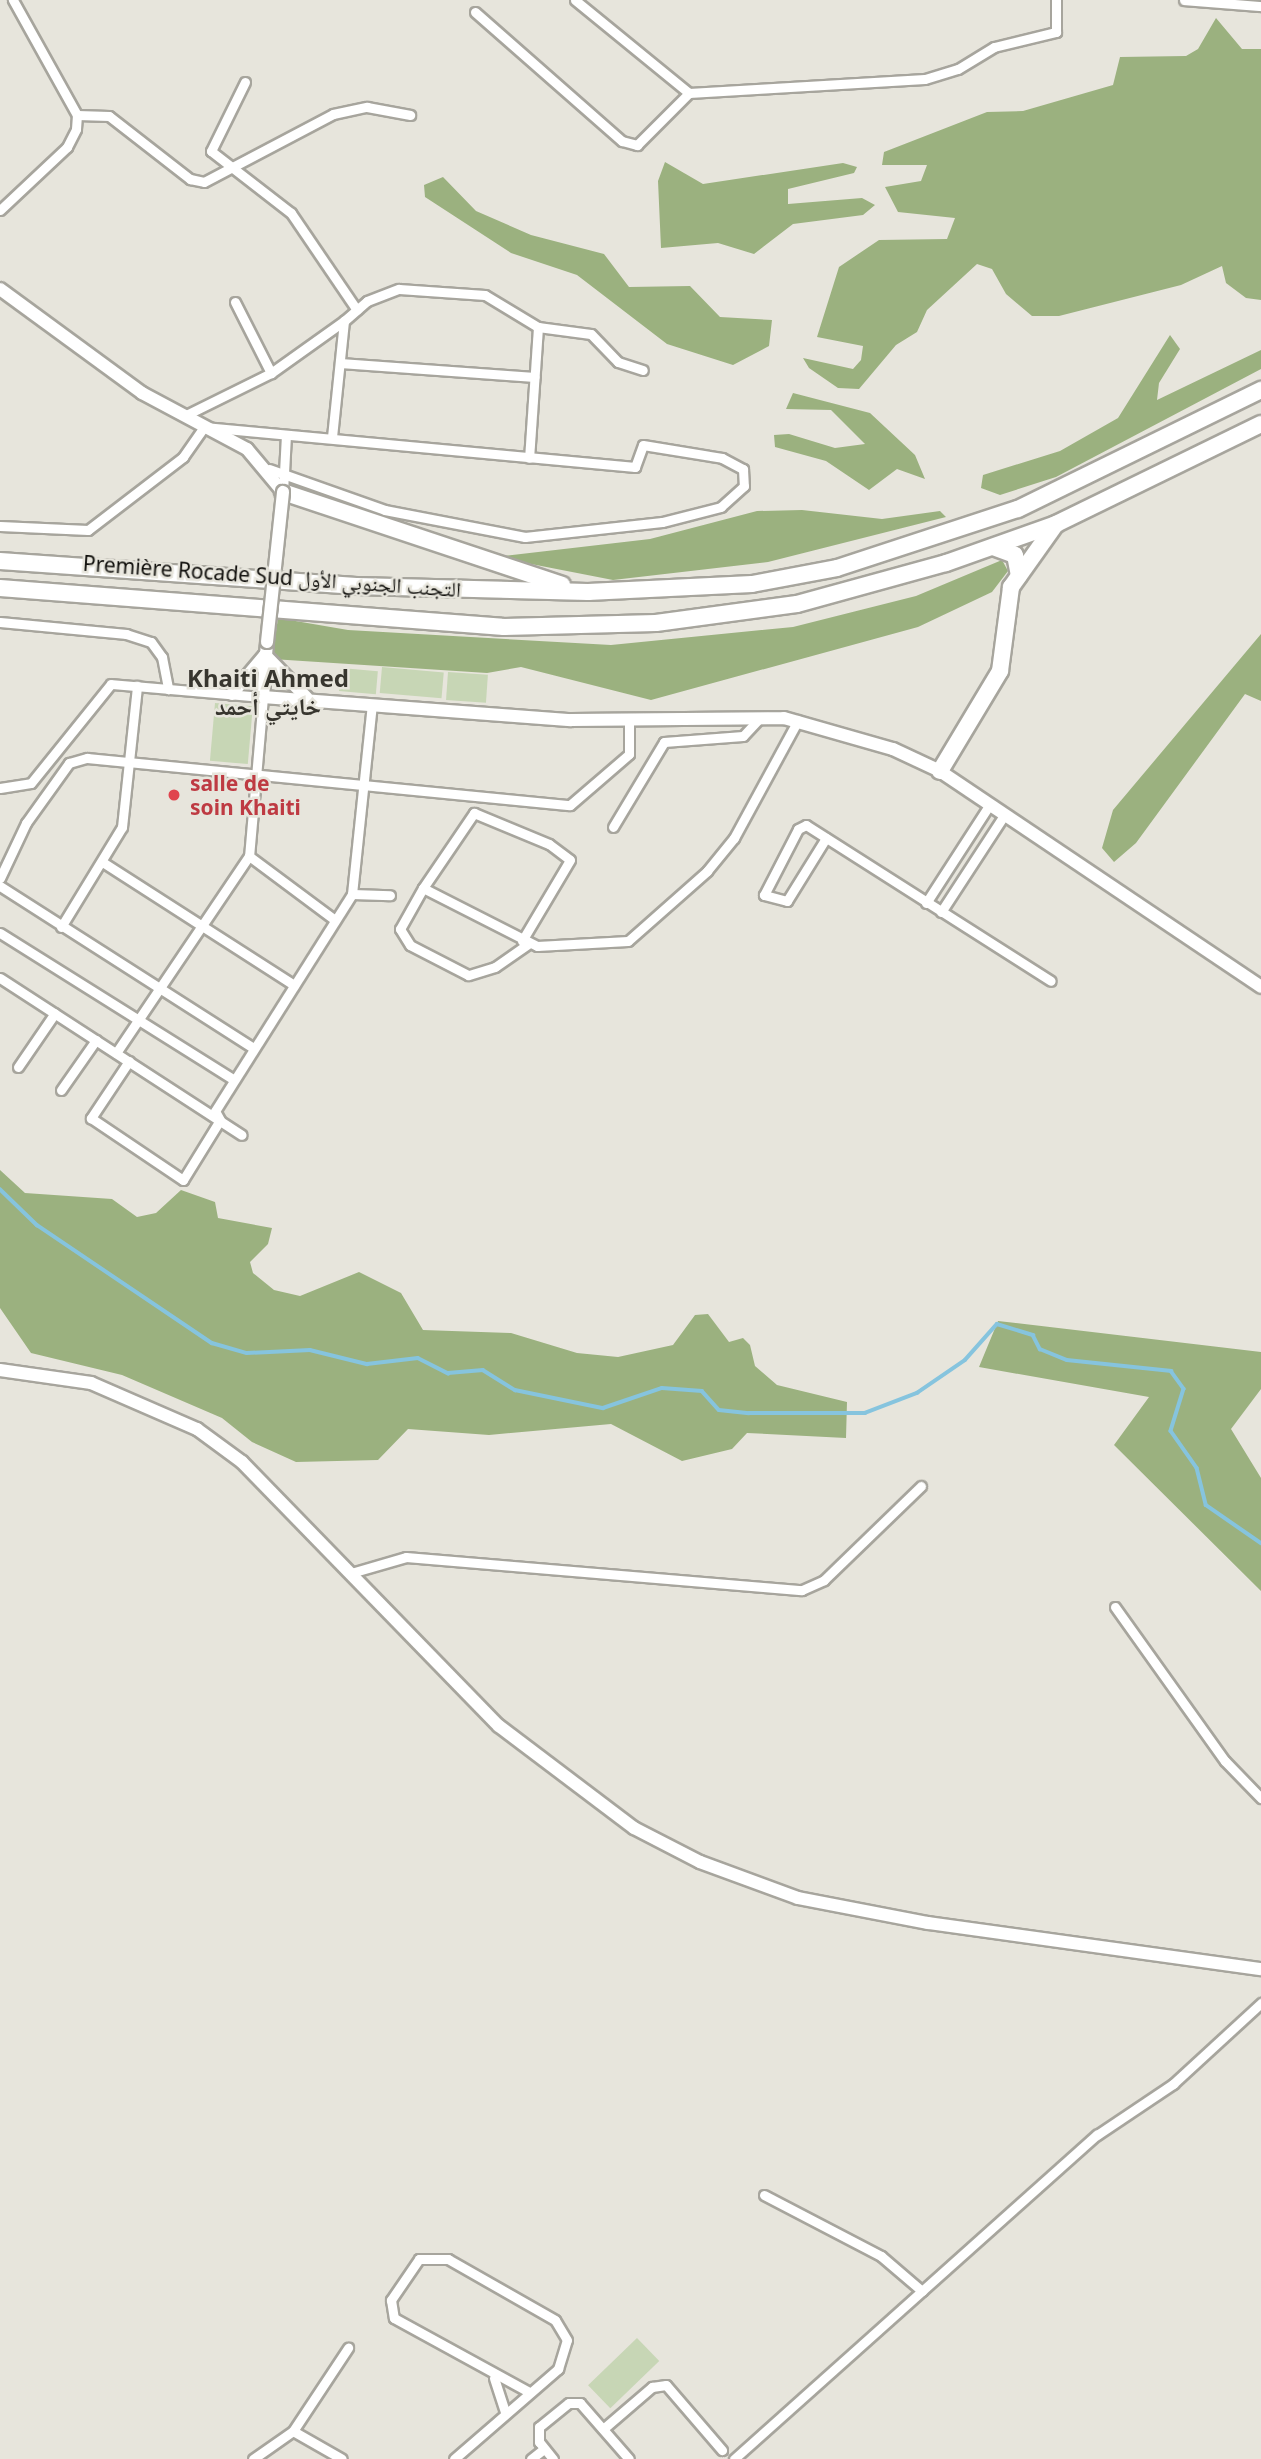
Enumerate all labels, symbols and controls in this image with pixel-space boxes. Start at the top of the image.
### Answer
street label: Première Rocade Sud التجنب الجنوبي الأول [82,550,462,602]
district label: Khaiti Ahmed خايتي أحمد [187,664,349,720]
place label: salle de soin Khaiti [190,770,301,820]
marker: salle de soin Khaiti [164,785,184,805]

